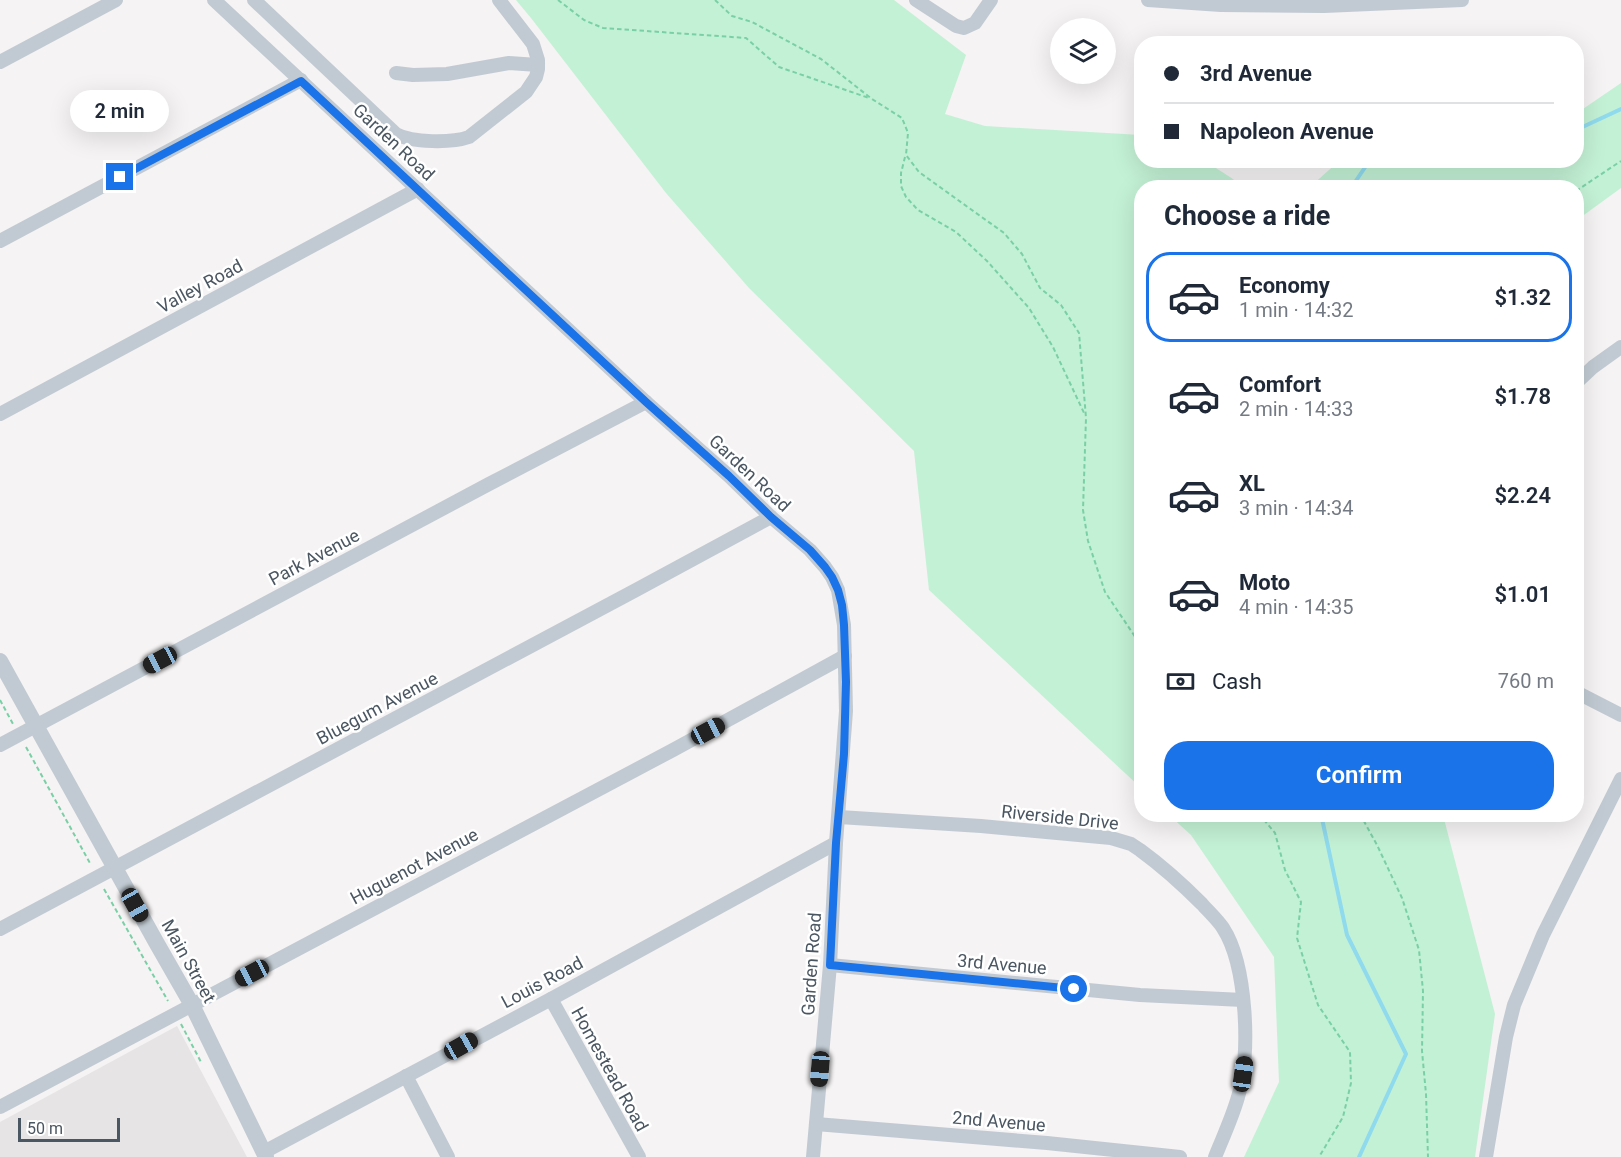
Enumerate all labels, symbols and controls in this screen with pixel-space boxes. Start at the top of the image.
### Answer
map controls [1050,18,1116,84]
button: layers [1050,18,1116,84]
text: 3rd Avenue [1200,61,1312,86]
callout: 2 min [70,90,170,132]
text: 2 min [94,99,145,123]
street label: Garden Road [349,99,439,185]
text: Napoleon Avenue [1200,119,1374,144]
route end [106,163,133,190]
text: Choose a ride [1164,200,1330,232]
street label: Valley Road [154,255,246,317]
icon: car [1167,270,1221,324]
text: Economy [1239,273,1330,298]
text: $1.32 [1494,285,1551,310]
text: 1 min · 14:32 [1239,298,1354,322]
icon: car [1167,369,1221,423]
text: Comfort [1239,372,1321,397]
text: $1.78 [1494,384,1551,409]
text: 2 min · 14:33 [1239,397,1354,421]
street label: Garden Road [705,430,795,516]
icon: car [1167,468,1221,522]
text: XL [1239,471,1265,496]
text: $2.24 [1494,483,1551,508]
text: 3 min · 14:34 [1239,496,1354,520]
street label: Park Avenue [265,524,363,590]
icon: car [1167,567,1221,621]
text: Moto [1239,570,1290,595]
text: $1.01 [1494,582,1551,607]
text: 4 min · 14:35 [1239,595,1354,619]
car [140,644,180,676]
icon: cash [1164,665,1197,698]
street label: Bluegum Avenue [313,667,441,749]
text: Cash [1212,669,1262,694]
text: 760 m [1498,669,1554,693]
car [688,715,728,747]
button: Confirm [1164,741,1554,810]
street label: Riverside Drive [1000,800,1120,834]
street label: Huguenot Avenue [346,823,482,909]
car [118,885,152,925]
street label: Garden Road [797,912,825,1016]
street label: Main Street [158,916,220,1006]
street label: 3rd Avenue [956,950,1048,978]
street label: Louis Road [498,952,586,1012]
car [232,957,272,989]
route start [1060,975,1087,1002]
street label: Homestead Road [567,1003,653,1135]
car [441,1029,481,1063]
car [809,1050,831,1088]
car [1232,1055,1254,1093]
street label: 2nd Avenue [951,1106,1047,1136]
scale bar [18,1115,120,1142]
text: 50 m [27,1119,63,1138]

